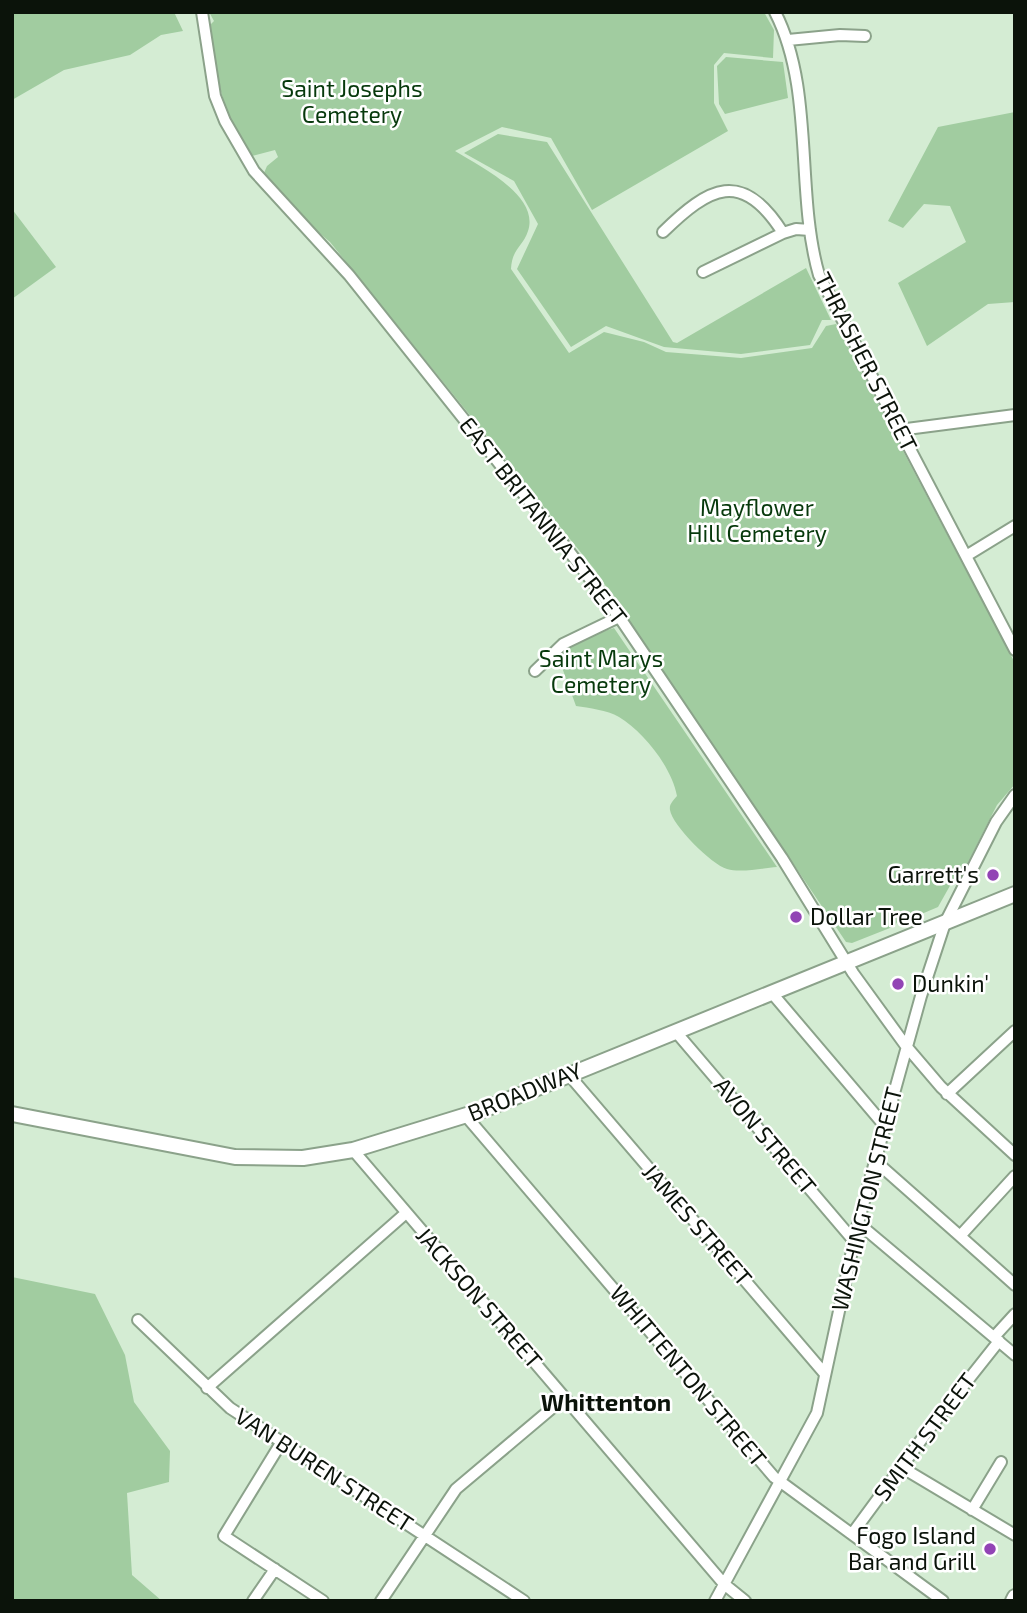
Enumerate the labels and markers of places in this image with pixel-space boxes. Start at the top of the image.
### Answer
place label: Garrett's [887,860,979,888]
marker: Garrett's [985,867,1001,883]
place label: Dollar Tree [810,902,923,930]
marker: Dollar Tree [788,909,804,925]
place label: Dunkin' [912,969,989,997]
marker: Dunkin' [890,976,906,992]
place label: Fogo Island Bar and Grill [848,1521,976,1575]
marker: Fogo Island Bar and Grill [982,1541,998,1557]

